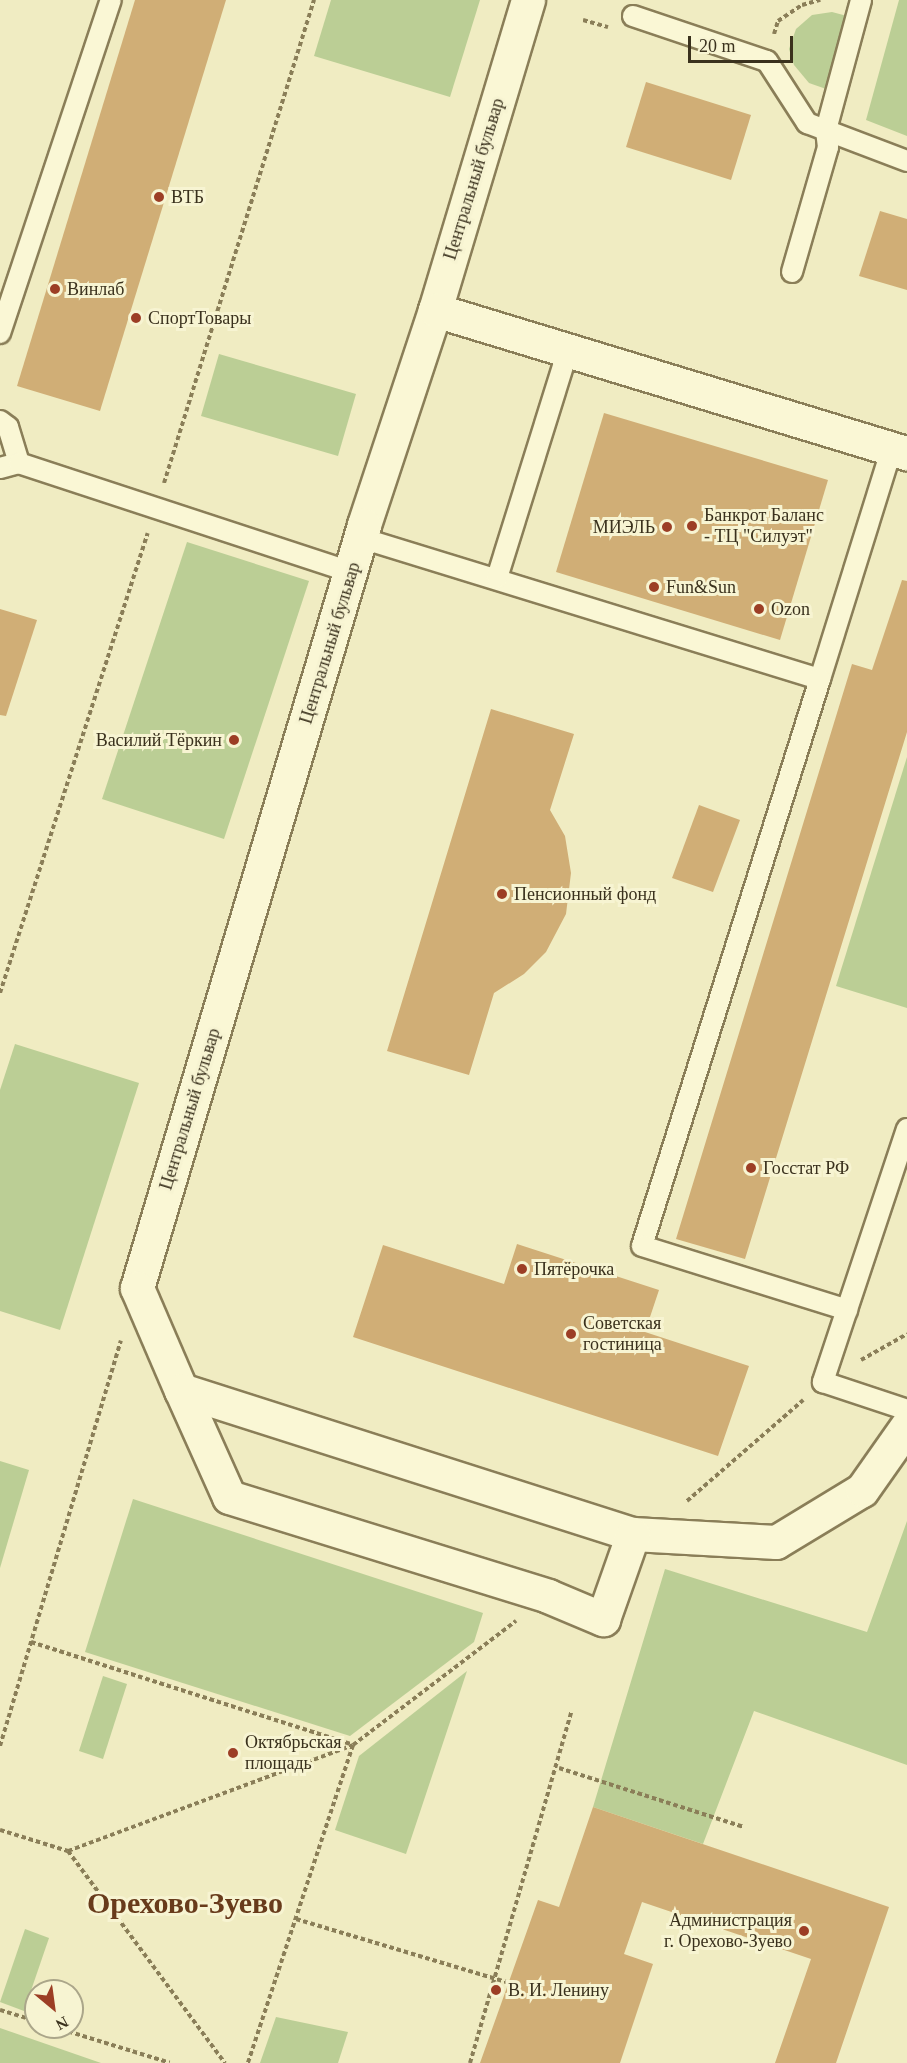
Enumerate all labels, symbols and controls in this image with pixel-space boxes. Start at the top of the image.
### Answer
scale bar [691,24,796,62]
text: 20 m [699,36,736,56]
street label: Центральный бульвар [439,95,509,263]
place label: ВТБ [171,186,204,208]
marker: ВТБ [152,190,166,204]
place label: Винлаб [67,278,124,300]
marker: Винлаб [48,282,62,296]
place label: СпортТовары [148,307,251,329]
marker: СпортТовары [129,311,143,325]
place label: Банкрот Баланс - ТЦ "Силуэт" [704,505,824,548]
place label: МИЭЛЬ [593,516,655,538]
marker: Банкрот Баланс - ТЦ "Силуэт" [685,519,699,533]
marker: МИЭЛЬ [660,520,674,534]
street label: Центральный бульвар [295,559,365,727]
place label: Fun&Sun [666,576,736,598]
marker: Fun&Sun [647,580,661,594]
place label: Ozon [771,598,810,620]
marker: Ozon [752,602,766,616]
place label: Василий Тёркин [96,729,222,751]
marker: Василий Тёркин [227,733,241,747]
place label: Пенсионный фонд [514,883,656,905]
marker: Пенсионный фонд [495,887,509,901]
street label: Центральный бульвар [155,1025,225,1193]
place label: Госстат РФ [763,1157,849,1179]
marker: Госстат РФ [744,1161,758,1175]
place label: Пятёрочка [534,1258,614,1280]
marker: Пятёрочка [515,1262,529,1276]
place label: Советская гостиница [583,1313,662,1356]
marker: Советская гостиница [564,1327,578,1341]
place label: Октябрьская площадь [245,1732,342,1774]
marker: Октябрьская площадь [226,1746,240,1760]
district label: Орехово-Зуево [87,1885,283,1921]
place label: Администрация г. Орехово-Зуево [664,1910,792,1952]
marker: Администрация г. Орехово-Зуево [797,1924,811,1938]
north arrow [24,1979,84,2039]
place label: В. И. Ленину [508,1979,609,2001]
marker: В. И. Ленину [489,1983,503,1997]
text: N [53,2013,71,2034]

